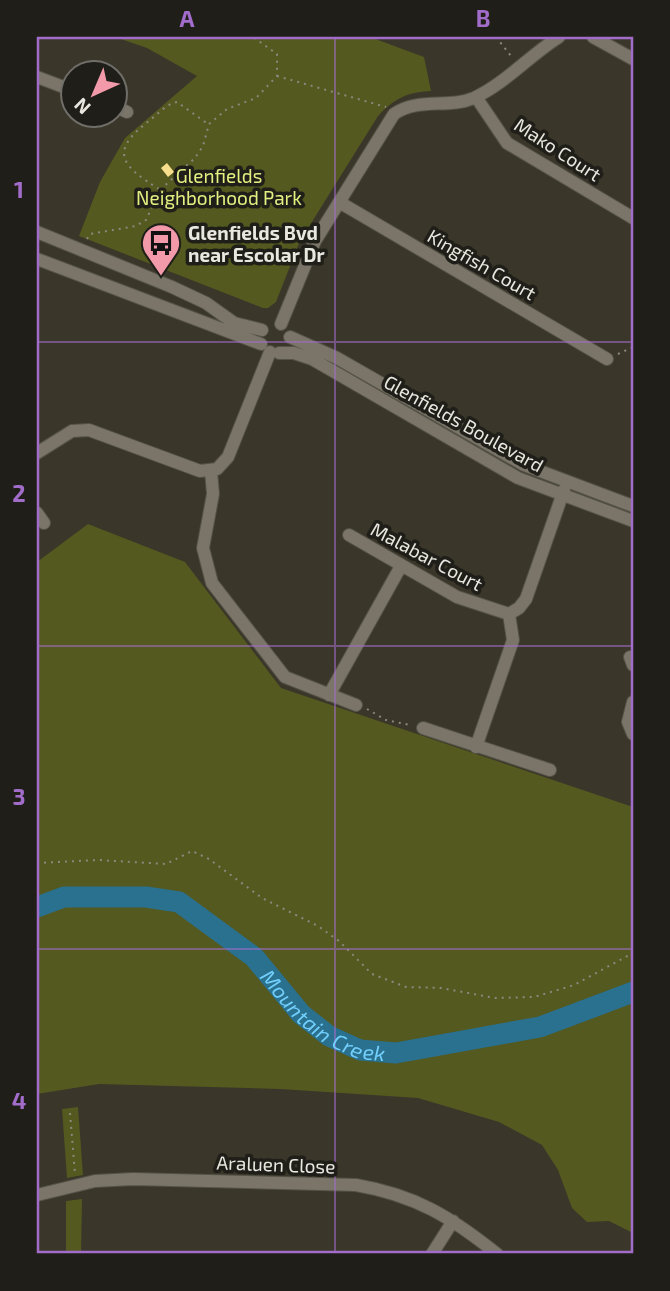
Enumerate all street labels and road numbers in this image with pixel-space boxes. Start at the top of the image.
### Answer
street label: Mako Court [510,112,606,186]
street label: Kingfish Court [424,224,540,304]
street label: Glenfields Boulevard [380,370,548,476]
street label: Malabar Court [367,517,487,595]
street label: Araluen Close [216,1150,336,1178]

